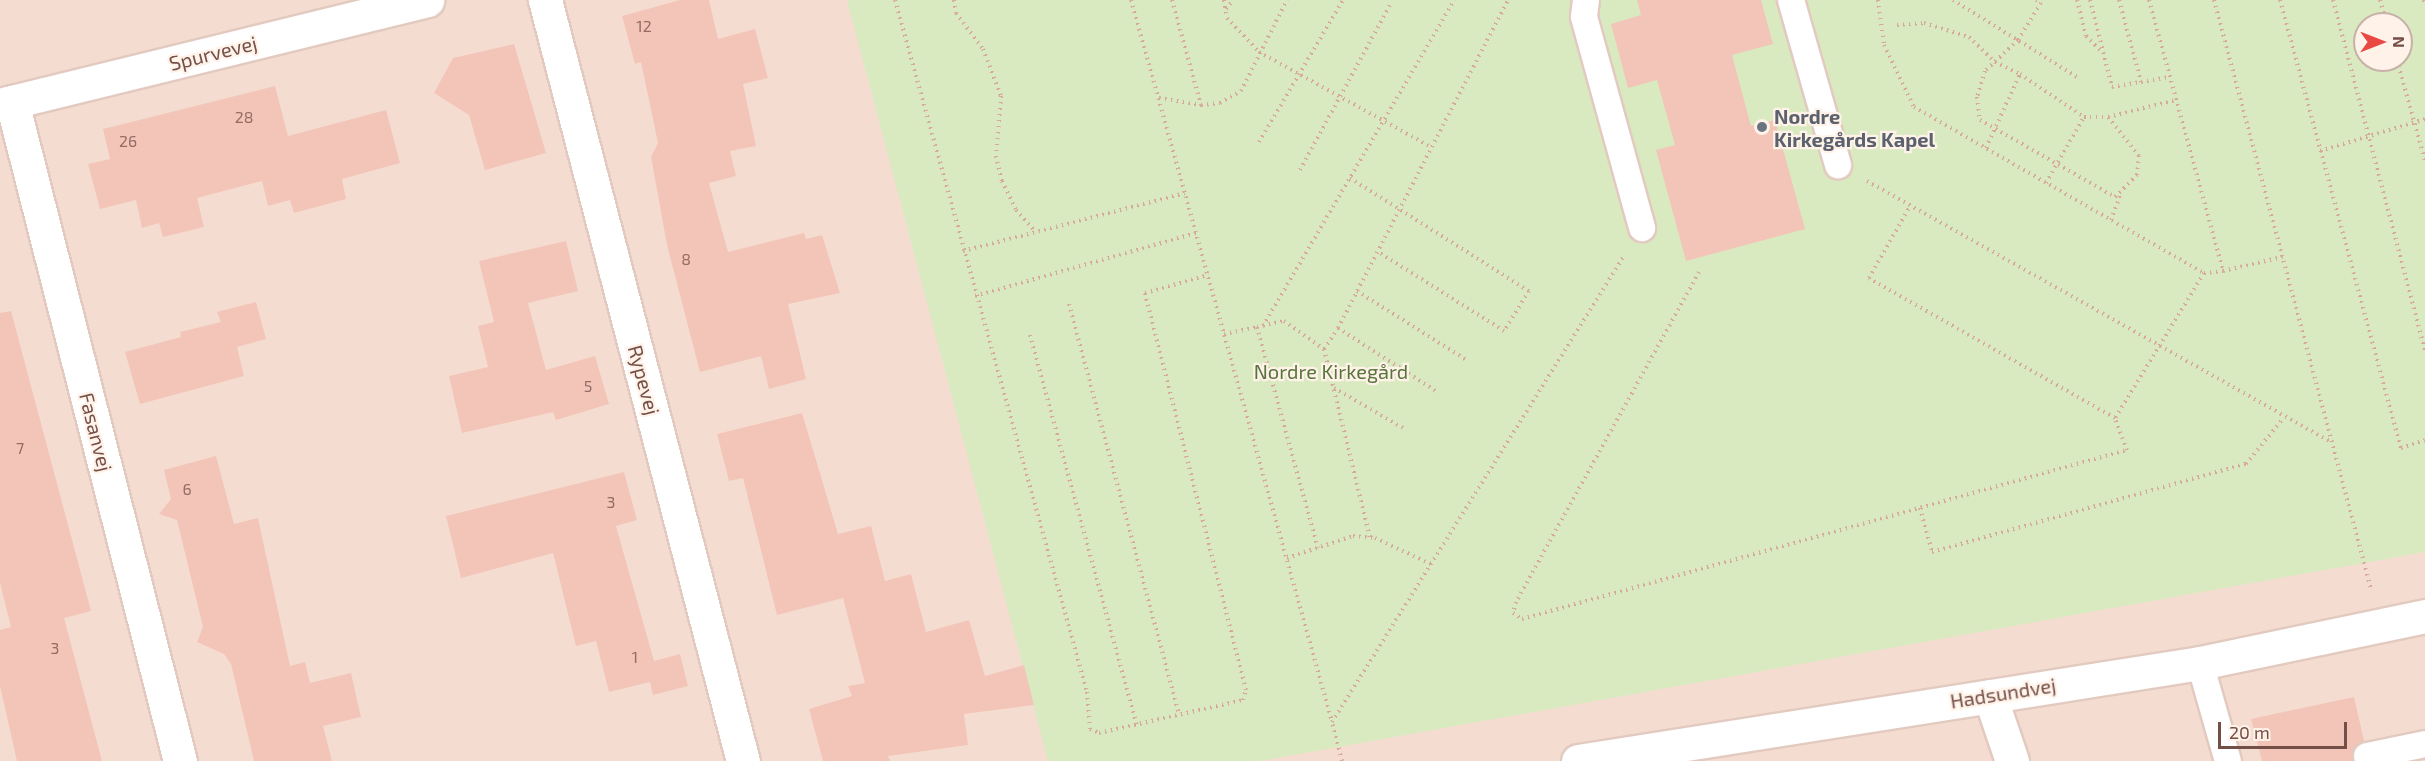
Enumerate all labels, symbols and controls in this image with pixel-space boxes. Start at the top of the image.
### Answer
north arrow [2353,12,2413,72]
house number: 12 [636,16,652,36]
street label: Spurvevej [167,31,259,75]
text: N [2390,36,2409,48]
place label: Nordre Kirkegårds Kapel [1774,104,1935,151]
house number: 28 [235,107,253,127]
marker: Nordre Kirkegårds Kapel [1755,120,1769,134]
house number: 26 [119,131,137,151]
house number: 8 [681,249,691,269]
street label: Rypevej [623,342,665,418]
park label: Nordre Kirkegård [1254,359,1408,383]
house number: 5 [584,376,592,396]
street label: Fasanvej [75,390,117,474]
house number: 7 [16,438,24,458]
house number: 6 [182,479,192,499]
house number: 3 [607,492,615,512]
house number: 3 [51,638,59,658]
house number: 1 [632,647,638,667]
street label: Hadsundvej [1948,673,2058,713]
scale bar [2221,710,2350,748]
text: 20 m [2229,721,2270,743]

